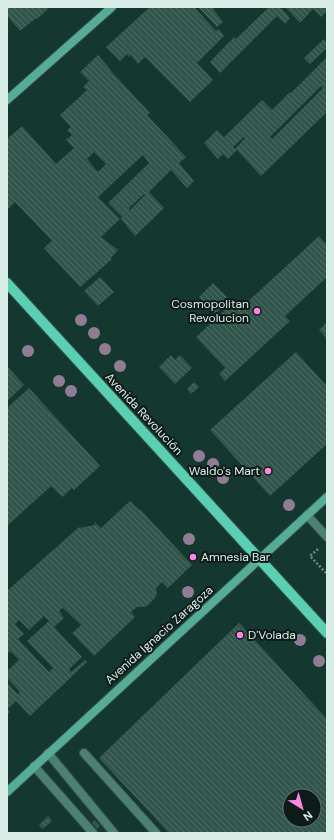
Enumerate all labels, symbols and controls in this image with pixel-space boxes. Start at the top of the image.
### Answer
place label: Cosmopolitan Revolucion [171,296,249,326]
marker: Cosmopolitan Revolucion [252,306,262,316]
street label: Avenida Revolución [102,369,186,459]
place label: Waldo's Mart [189,463,260,479]
marker: Waldo's Mart [263,466,273,476]
place label: Amnesia Bar [201,549,271,565]
marker: Amnesia Bar [188,552,198,562]
street label: Avenida Ignacio Zaragoza [102,582,216,688]
place label: D'Volada [248,627,296,643]
marker: D'Volada [235,630,245,640]
north arrow [282,788,322,828]
text: N [301,808,315,824]

